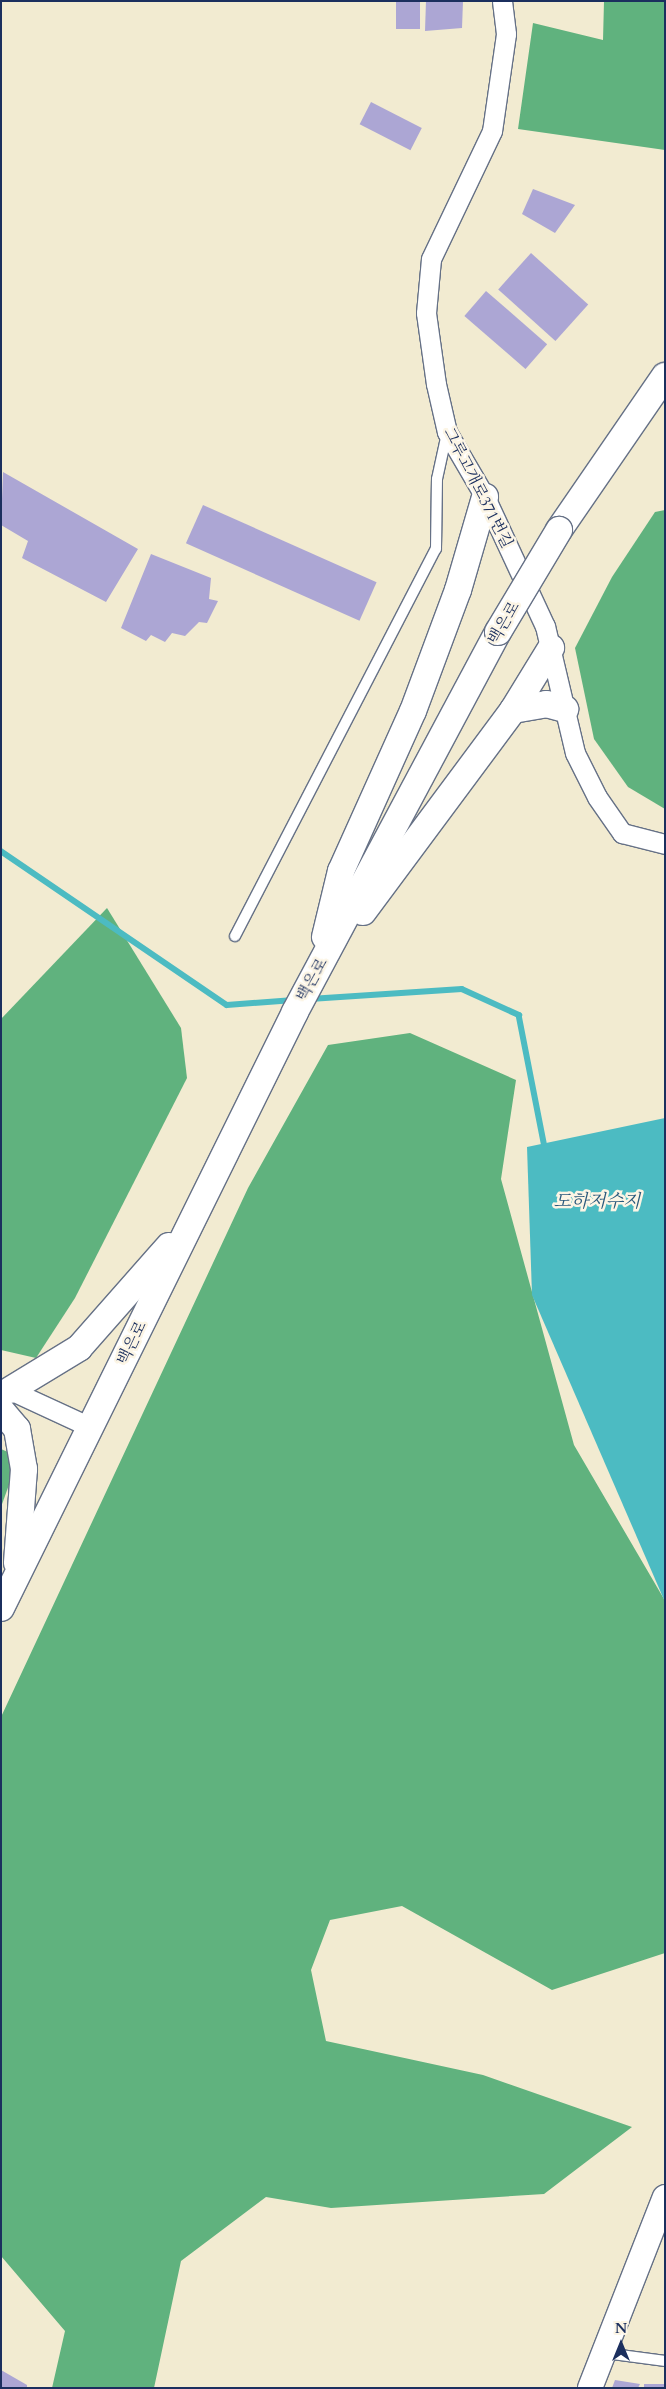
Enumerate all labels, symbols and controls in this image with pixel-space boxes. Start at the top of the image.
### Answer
street label: 그루고개로371번길 [439,424,517,552]
street label: 백은로 [484,598,524,648]
street label: 백은로 [292,955,332,1005]
water label: 도하저수지 [554,1191,640,1213]
street label: 백은로 [113,1318,151,1368]
north arrow [596,2319,646,2369]
text: N [615,2319,627,2338]

